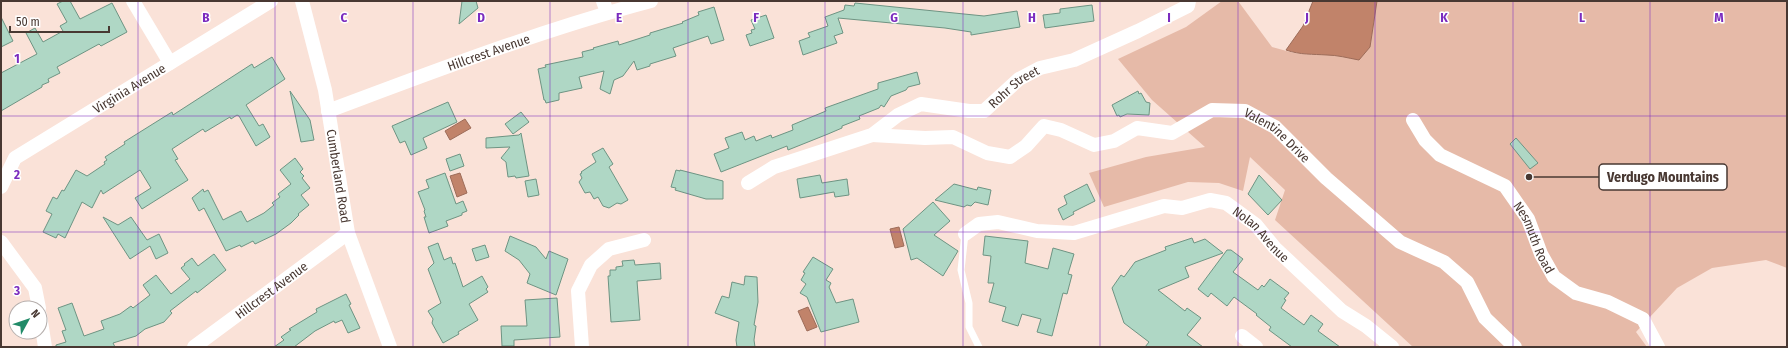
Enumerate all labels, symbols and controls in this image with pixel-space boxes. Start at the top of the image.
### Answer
scale bar [10,8,109,34]
text: B [202,10,210,25]
text: C [341,10,348,25]
text: D [477,10,485,25]
text: E [616,10,622,25]
text: F [753,10,759,25]
text: G [890,10,898,25]
text: H [1028,10,1036,25]
text: I [1167,10,1171,25]
text: J [1304,10,1309,25]
text: K [1440,10,1448,25]
text: L [1579,10,1585,25]
text: M [1714,10,1724,25]
text: 50 m [16,15,40,29]
street label: Hillcrest Avenue [445,31,532,74]
text: 1 [14,51,20,66]
street label: Virginia Avenue [90,61,168,116]
street label: Rohr Street [986,63,1042,111]
street label: Valentine Drive [1242,105,1313,166]
street label: Cumberland Road [323,128,353,224]
callout: Verdugo Mountains [1599,164,1727,190]
text: 2 [13,167,20,182]
text: Verdugo Mountains [1606,169,1719,186]
street label: Nesmuth Road [1510,199,1557,276]
street label: Nolan Avenue [1230,203,1292,265]
street label: Hillcrest Avenue [232,259,311,322]
text: 3 [13,283,20,298]
north arrow [8,300,48,340]
text: N [28,307,42,321]

